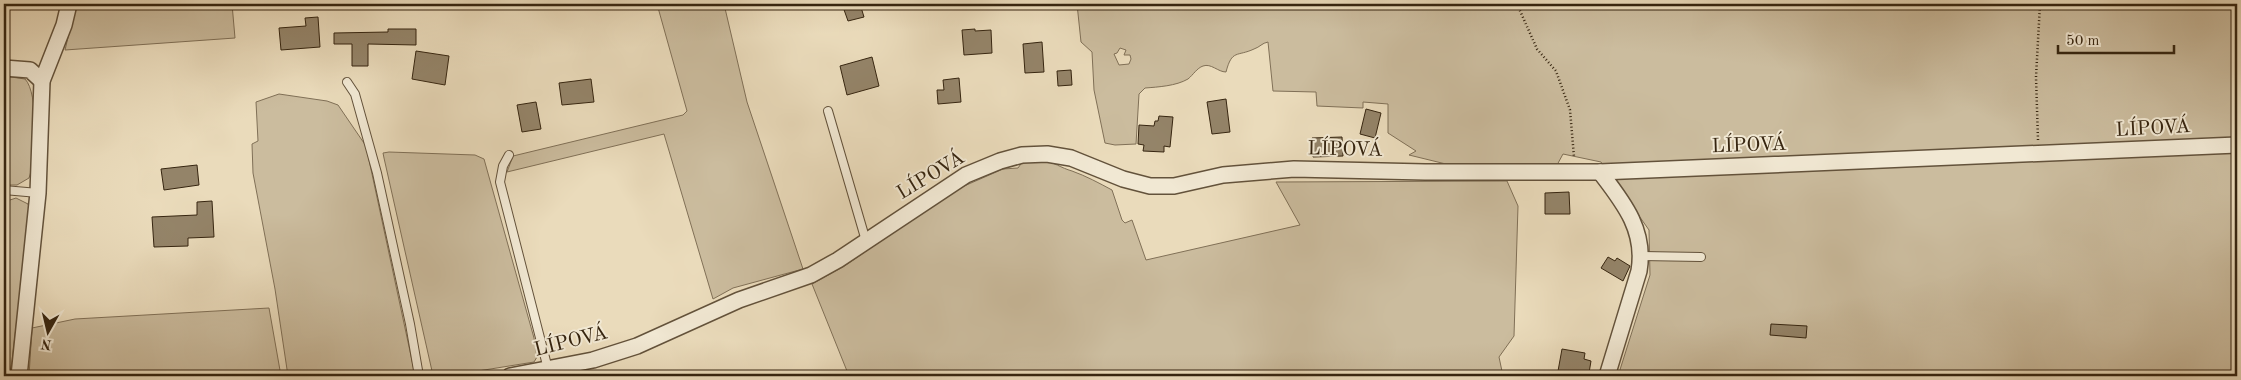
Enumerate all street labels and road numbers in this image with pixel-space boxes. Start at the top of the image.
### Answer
street label: LÍPOVÁ [2115,114,2191,141]
street label: LÍPOVÁ [1711,132,1787,157]
street label: LÍPOVÁ [1307,136,1383,161]
street label: LÍPOVÁ [892,146,968,204]
street label: LÍPOVÁ [531,320,610,361]

